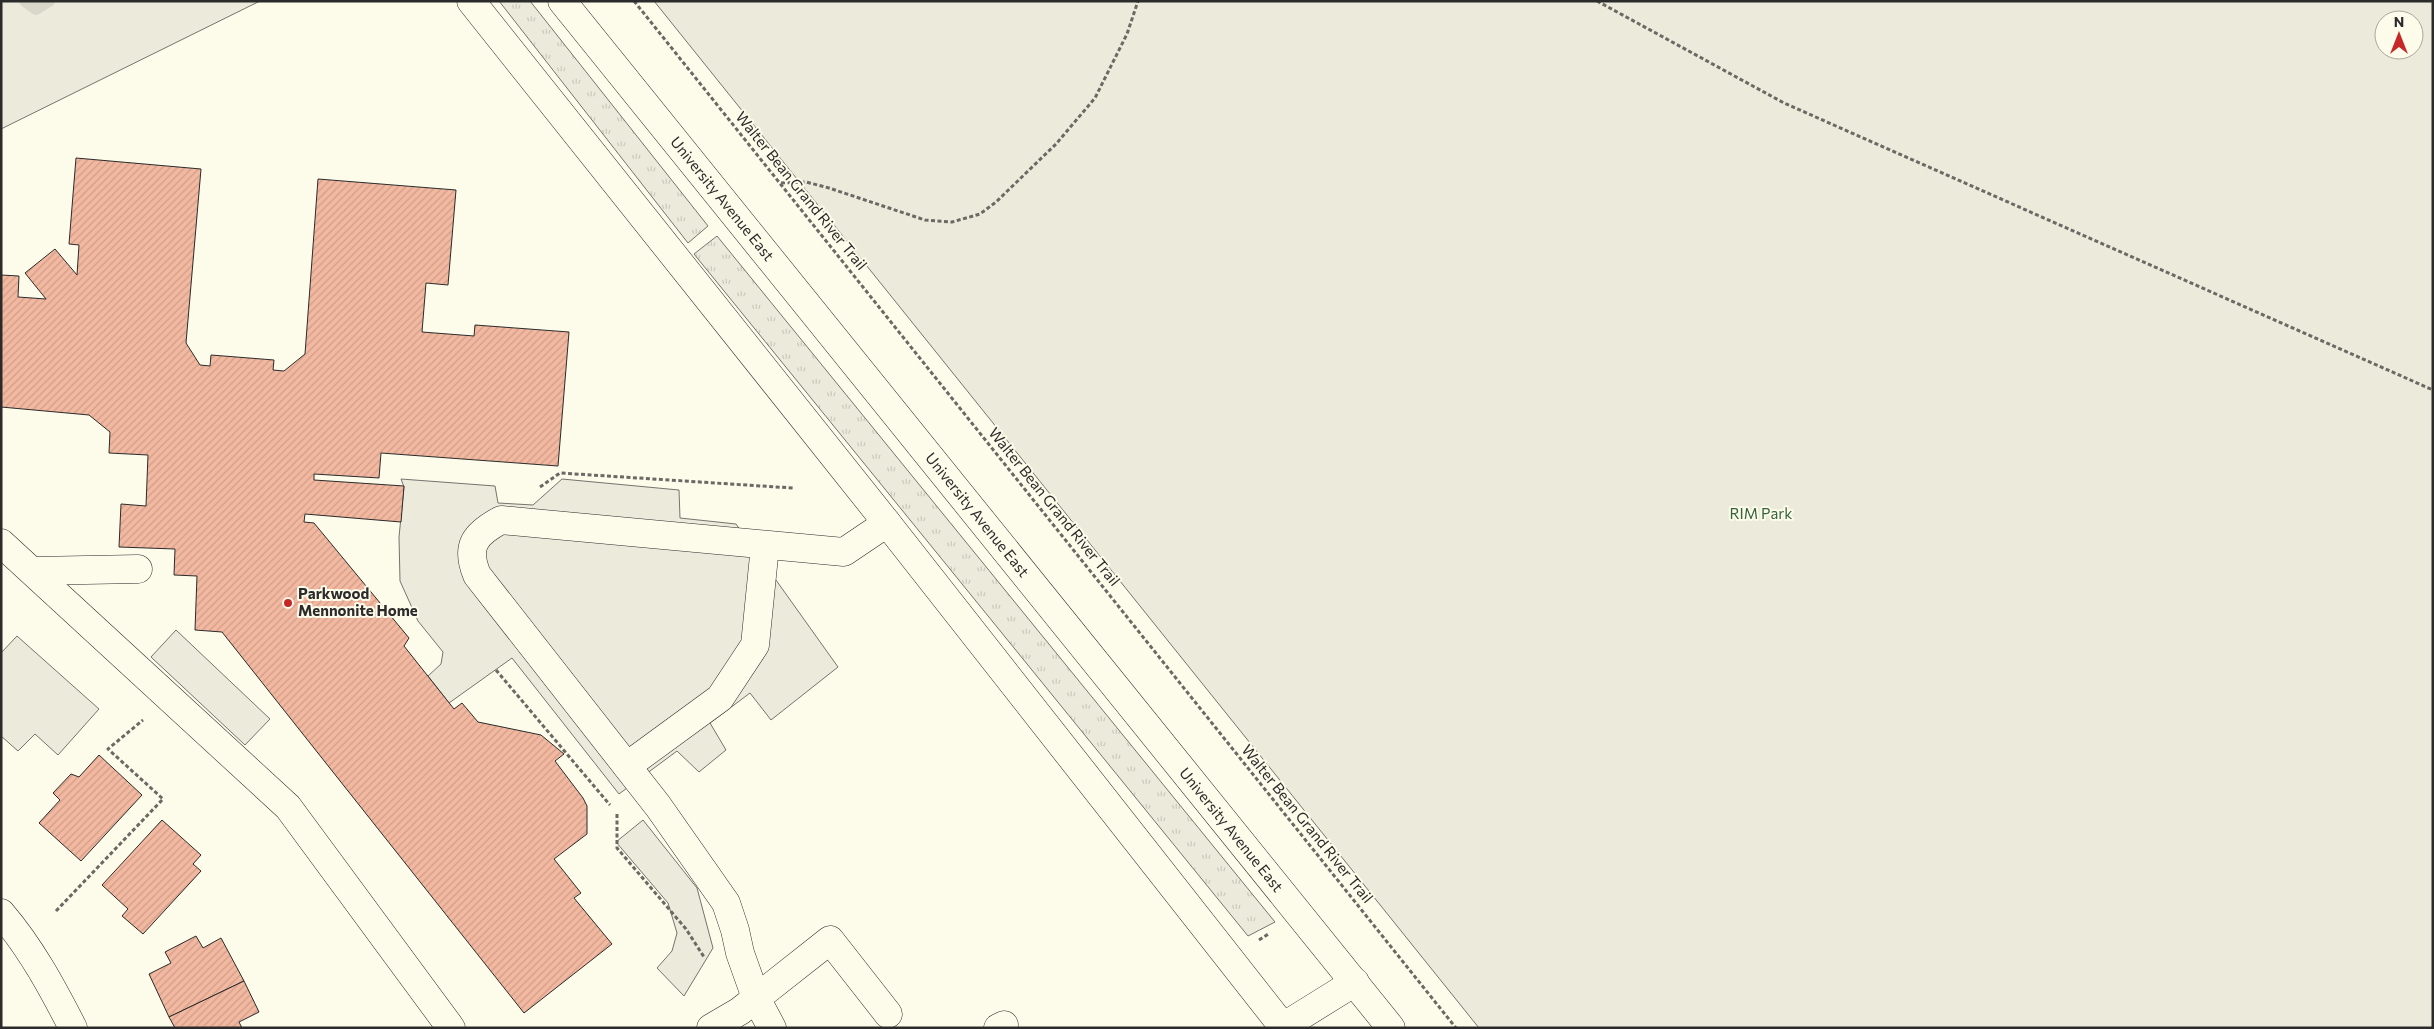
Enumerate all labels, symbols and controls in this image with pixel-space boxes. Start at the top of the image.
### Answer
north arrow [2374,10,2424,60]
text: N [2394,13,2404,30]
street label: Walter Bean Grand River Trail [732,108,871,273]
street label: University Avenue East [667,133,778,264]
street label: Walter Bean Grand River Trail [985,424,1124,589]
street label: University Avenue East [922,449,1033,580]
park label: RIM Park [1730,504,1792,522]
place label: Parkwood Mennonite Home [298,584,418,619]
marker: Parkwood Mennonite Home [282,597,294,609]
street label: Walter Bean Grand River Trail [1238,741,1377,906]
street label: University Avenue East [1176,764,1287,895]

